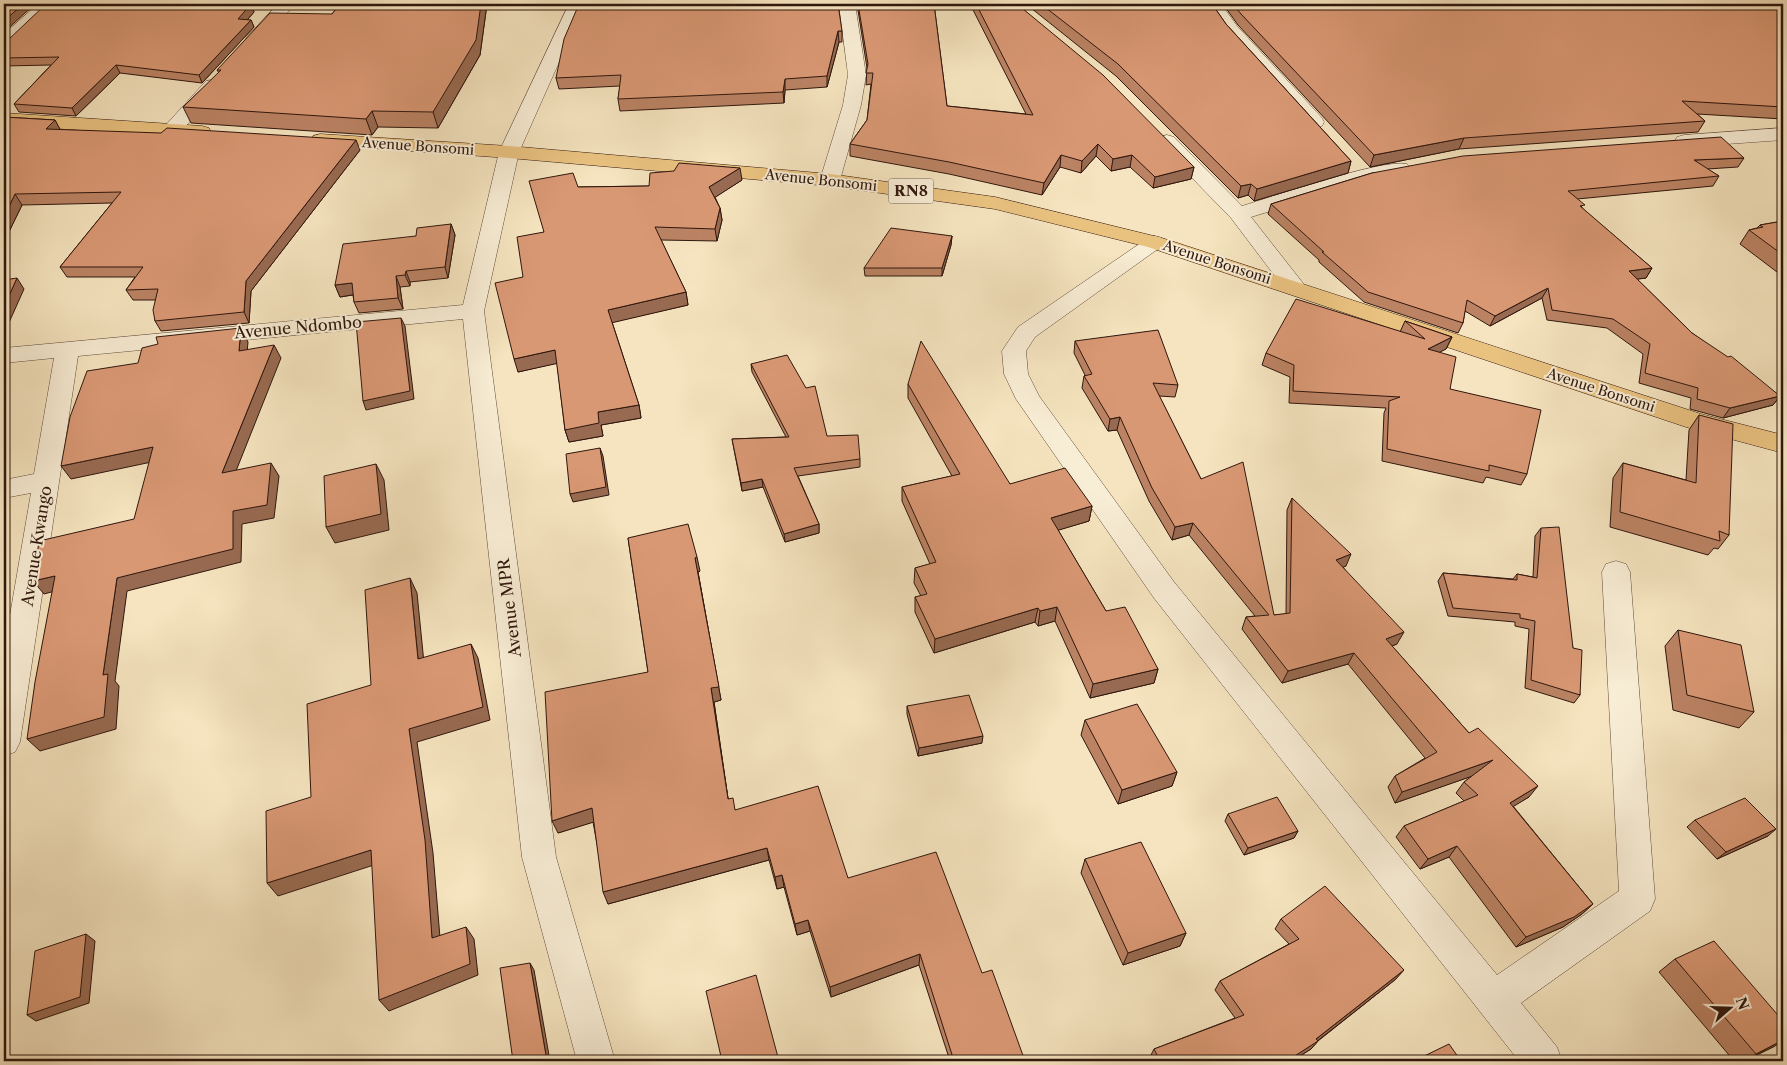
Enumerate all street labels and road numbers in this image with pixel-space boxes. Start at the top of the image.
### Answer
street label: Avenue Bonsomi [360,133,475,159]
street label: Avenue Bonsomi [763,165,878,195]
road number: RN8 [888,178,934,204]
street label: Avenue Bonsomi [1160,236,1273,288]
street label: Avenue Ndombo [232,311,363,343]
street label: Avenue Bonsomi [1544,364,1657,416]
street label: Avenue Kwango [16,484,55,609]
street label: Avenue MPR [493,556,525,660]

